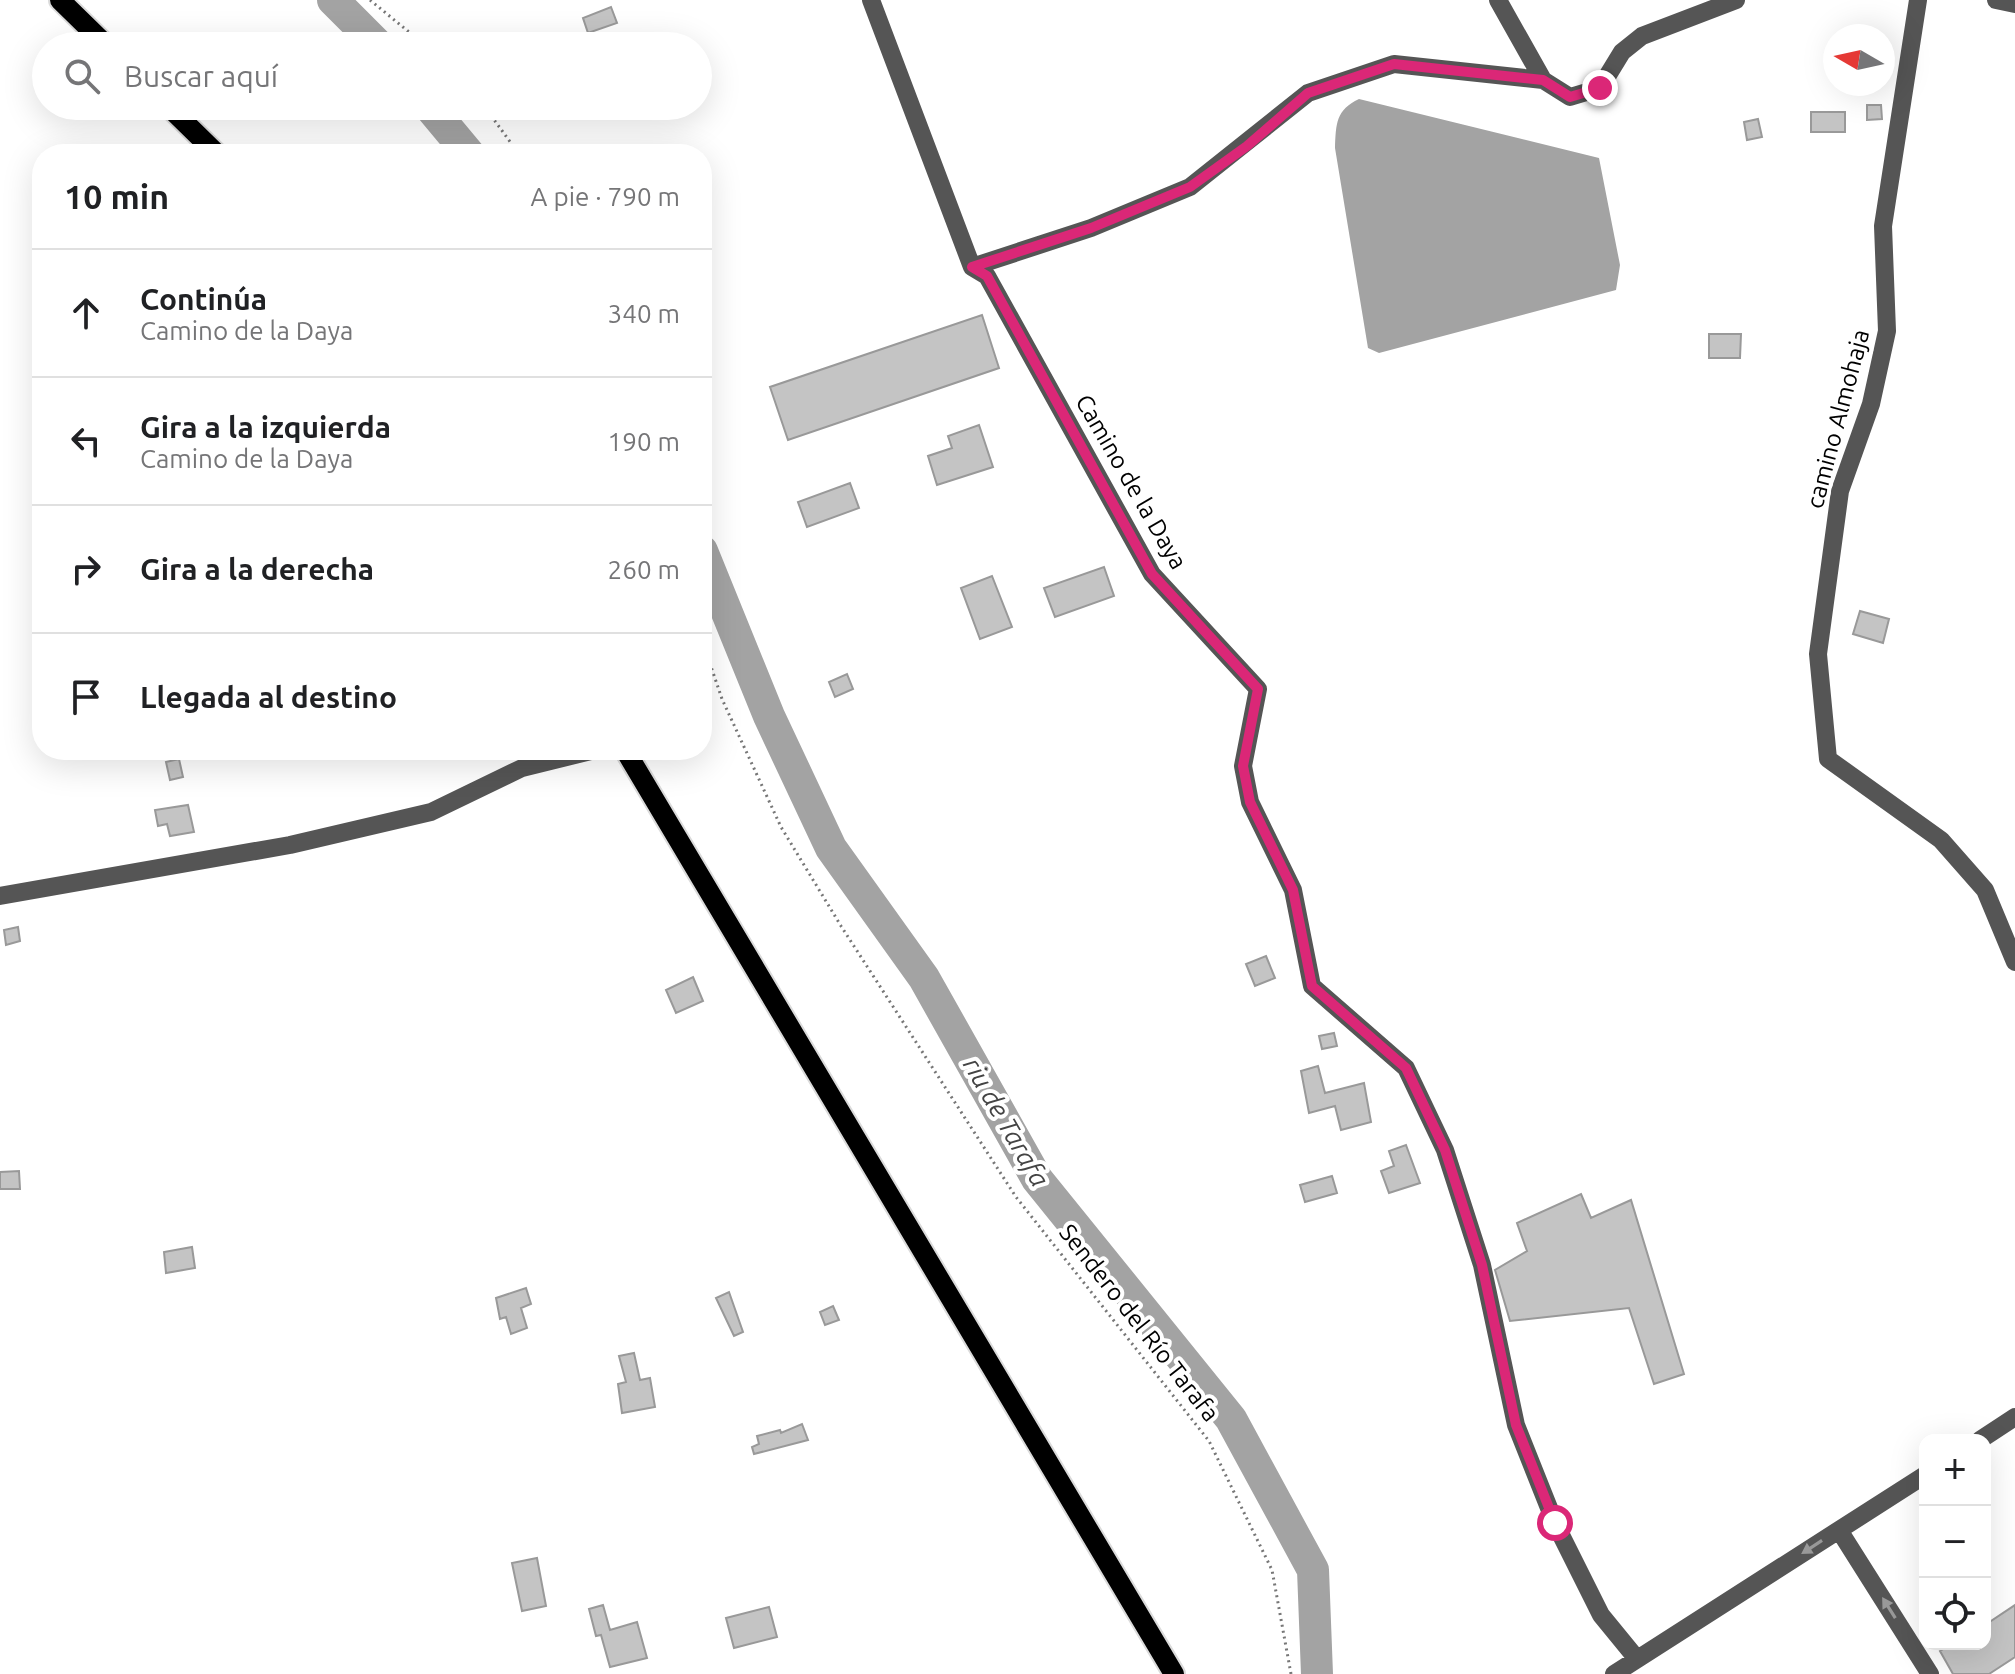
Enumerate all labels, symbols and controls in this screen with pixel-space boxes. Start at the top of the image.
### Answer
north arrow [1823,24,1895,96]
search box [32,32,712,120]
icon: search [60,54,104,98]
text: Buscar aquí [124,59,278,93]
route end [1582,70,1618,106]
text: 10 min [64,177,169,215]
text: A pie · 790 m [531,182,680,211]
text: Continúa [140,282,267,316]
icon: ahead [64,291,108,335]
text: 340 m [608,299,680,328]
text: Camino de la Daya [140,316,353,345]
street label: camino Almohaja [1801,326,1874,511]
street label: Camino de la Daya [1071,390,1192,574]
text: Gira a la izquierda [140,410,391,444]
icon: left [64,419,108,463]
text: 190 m [608,427,680,456]
text: Camino de la Daya [140,444,353,473]
icon: right [64,547,108,591]
text: Gira a la derecha [140,552,374,586]
text: 260 m [608,555,680,584]
icon: arrive [64,675,108,719]
text: Llegada al destino [140,680,397,714]
water label: riu de Tarafa [958,1052,1055,1191]
street label: Sendero del Río Tarafa [1054,1219,1225,1427]
map controls [1919,1434,1991,1650]
button: + [1919,1434,1991,1506]
route start [1537,1505,1573,1541]
button: − [1919,1506,1991,1578]
one-way arrow [1801,1540,1823,1554]
button: locate [1919,1578,1991,1650]
one-way arrow [1882,1597,1896,1619]

